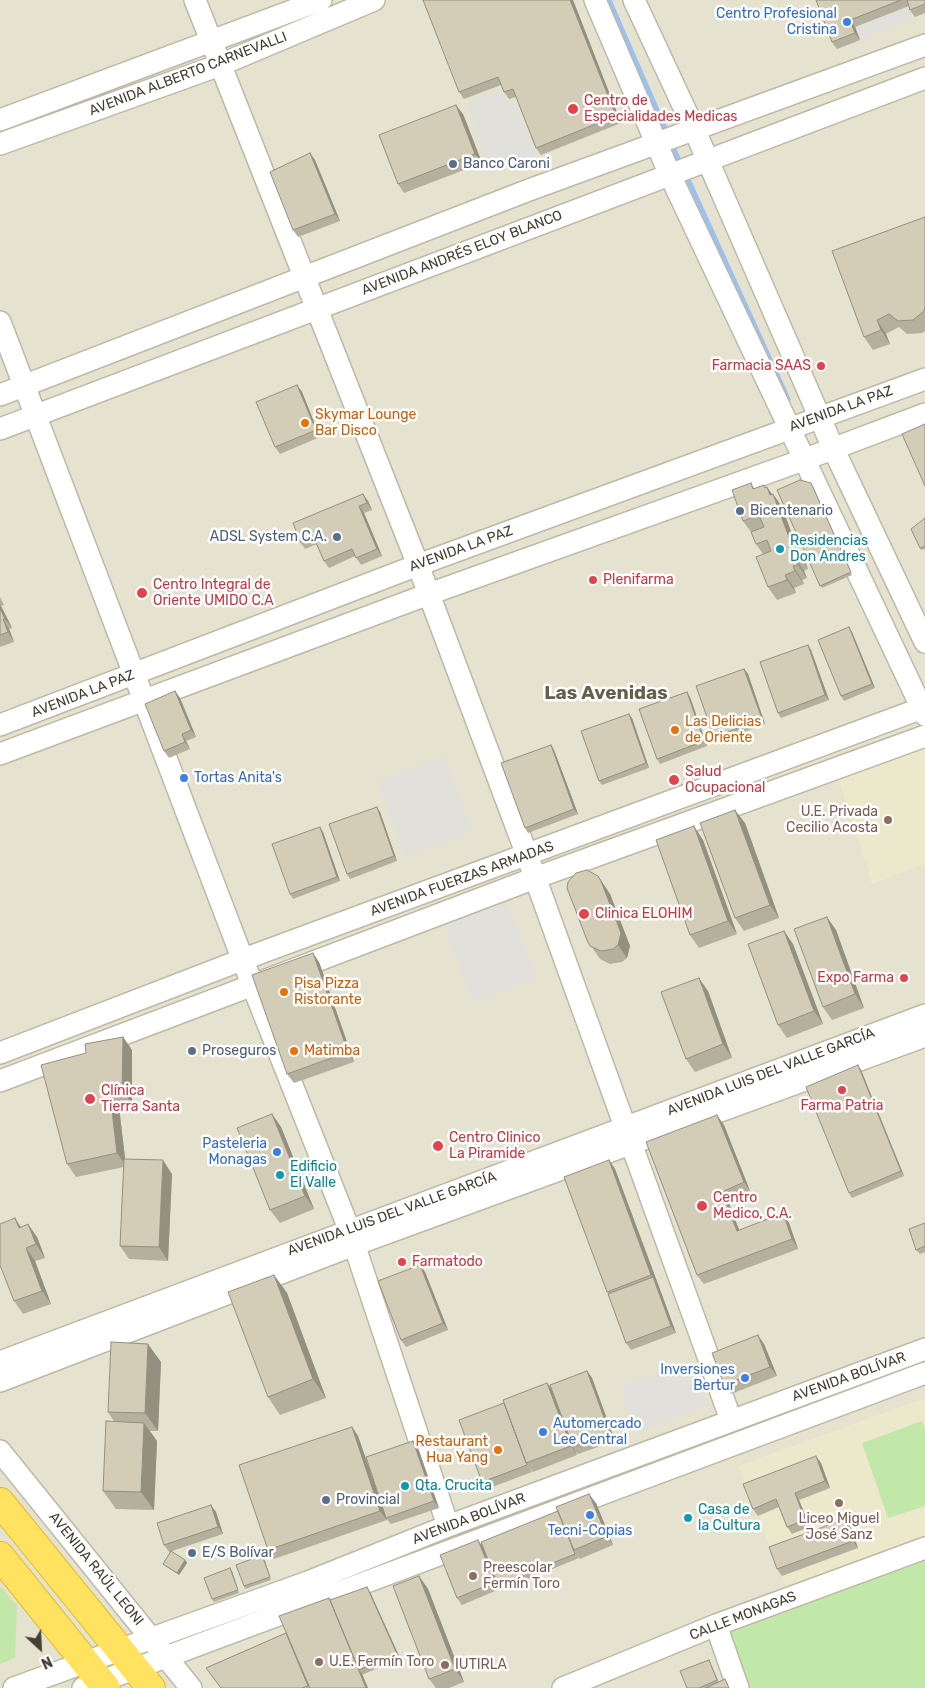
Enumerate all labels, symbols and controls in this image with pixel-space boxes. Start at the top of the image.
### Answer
place label: Centro Profesional Cristina [716,6,837,38]
marker: Centro Profesional Cristina [841,16,853,28]
street label: AVENIDA ALBERTO CARNEVALLI [87,28,289,120]
place label: Centro de Especialidades Medicas [584,93,738,125]
marker: Centro de Especialidades Medicas [566,102,580,116]
place label: Banco Caroni [463,156,550,172]
marker: Banco Caroni [447,158,459,170]
street label: AVENIDA ANDRÉS ELOY BLANCO [359,207,565,299]
place label: Farmacia SAAS [712,358,811,374]
marker: Farmacia SAAS [815,360,827,372]
street label: AVENIDA LA PAZ [787,382,895,436]
place label: Skymar Lounge Bar Disco [315,407,416,440]
marker: Skymar Lounge Bar Disco [299,417,311,429]
place label: Bicentenario [750,503,833,519]
marker: Bicentenario [734,505,746,517]
street label: AVENIDA LA PAZ [407,522,515,576]
place label: ADSL System C.A. [210,529,327,545]
marker: ADSL System C.A. [331,531,343,543]
place label: Residencias Don Andres [790,533,868,566]
marker: Residencias Don Andres [774,543,786,555]
place label: Plenifarma [603,572,674,588]
marker: Plenifarma [587,574,599,586]
place label: Centro Integral de Oriente UMIDO C.A [153,577,274,610]
marker: Centro Integral de Oriente UMIDO C.A [135,586,149,600]
street label: AVENIDA LA PAZ [29,667,137,721]
district label: Las Avenidas [544,683,668,705]
place label: Las Delicias de Oriente [685,714,761,746]
marker: Las Delicias de Oriente [669,724,681,736]
place label: Salud Ocupacional [685,764,765,796]
place label: Tortas Anita's [194,770,282,786]
marker: Tortas Anita's [178,772,190,784]
marker: Salud Ocupacional [667,773,681,787]
place label: U.E. Privada Cecilio Acosta [786,804,878,836]
marker: U.E. Privada Cecilio Acosta [882,814,894,826]
street label: AVENIDA FUERZAS ARMADAS [368,838,556,920]
place label: Clinica ELOHIM [595,906,693,922]
marker: Clinica ELOHIM [577,907,591,921]
place label: Expo Farma [817,970,894,986]
marker: Expo Farma [898,972,910,984]
place label: Pisa Pizza Ristorante [294,976,362,1009]
marker: Pisa Pizza Ristorante [278,986,290,998]
street label: AVENIDA LUIS DEL VALLE GARCÍA [665,1025,877,1119]
place label: Proseguros [202,1043,276,1059]
place label: Matimba [304,1043,360,1059]
marker: Proseguros [186,1045,198,1057]
marker: Matimba [288,1045,300,1057]
place label: Clínica Tierra Santa [101,1083,180,1116]
marker: Farma Patria [836,1084,848,1096]
marker: Clínica Tierra Santa [83,1092,97,1106]
place label: Farma Patria [801,1098,883,1114]
place label: Centro Clinico La Piramide [449,1130,540,1162]
place label: Pasteleria Monagas [202,1136,267,1168]
marker: Centro Clinico La Piramide [431,1139,445,1153]
marker: Pasteleria Monagas [271,1146,283,1158]
place label: Edificio El Valle [290,1159,337,1192]
street label: AVENIDA LUIS DEL VALLE GARCÍA [285,1168,499,1260]
marker: Edificio El Valle [274,1169,286,1181]
place label: Centro Medico, C.A. [713,1190,792,1222]
marker: Centro Medico, C.A. [695,1199,709,1213]
place label: Farmatodo [412,1254,483,1270]
marker: Farmatodo [396,1256,408,1268]
street label: AVENIDA BOLÍVAR [790,1349,908,1405]
place label: Inversiones Bertur [660,1362,735,1394]
marker: Inversiones Bertur [739,1372,751,1384]
place label: Automercado Lee Central [553,1416,642,1448]
marker: Automercado Lee Central [537,1426,549,1438]
place label: Restaurant Hua Yang [416,1434,488,1466]
marker: Restaurant Hua Yang [492,1444,504,1456]
place label: Qta. Crucita [415,1478,492,1494]
marker: Qta. Crucita [399,1480,411,1492]
street label: AVENIDA BOLÍVAR [410,1490,528,1548]
place label: Provincial [336,1492,400,1508]
marker: Provincial [320,1494,332,1506]
marker: Liceo Miguel José Sanz [833,1497,845,1509]
place label: Casa de la Cultura [698,1502,761,1534]
street label: AVENIDA RAÚL LEONI [45,1509,147,1629]
marker: Tecni-Copias [584,1509,596,1521]
place label: Liceo Miguel José Sanz [799,1511,879,1544]
marker: Casa de la Cultura [682,1512,694,1524]
place label: Tecni-Copias [548,1523,632,1539]
place label: E/S Bolívar [202,1545,274,1561]
marker: E/S Bolívar [186,1547,198,1559]
place label: Preescolar Fermín Toro [483,1560,560,1592]
marker: Preescolar Fermín Toro [467,1570,479,1582]
street label: CALLE MONAGAS [687,1588,799,1644]
north arrow [15,1623,65,1673]
text: N [38,1652,55,1672]
place label: U.E. Fermín Toro [329,1654,434,1670]
marker: U.E. Fermín Toro [313,1656,325,1668]
place label: IUTIRLA [455,1657,507,1673]
marker: IUTIRLA [439,1659,451,1671]

